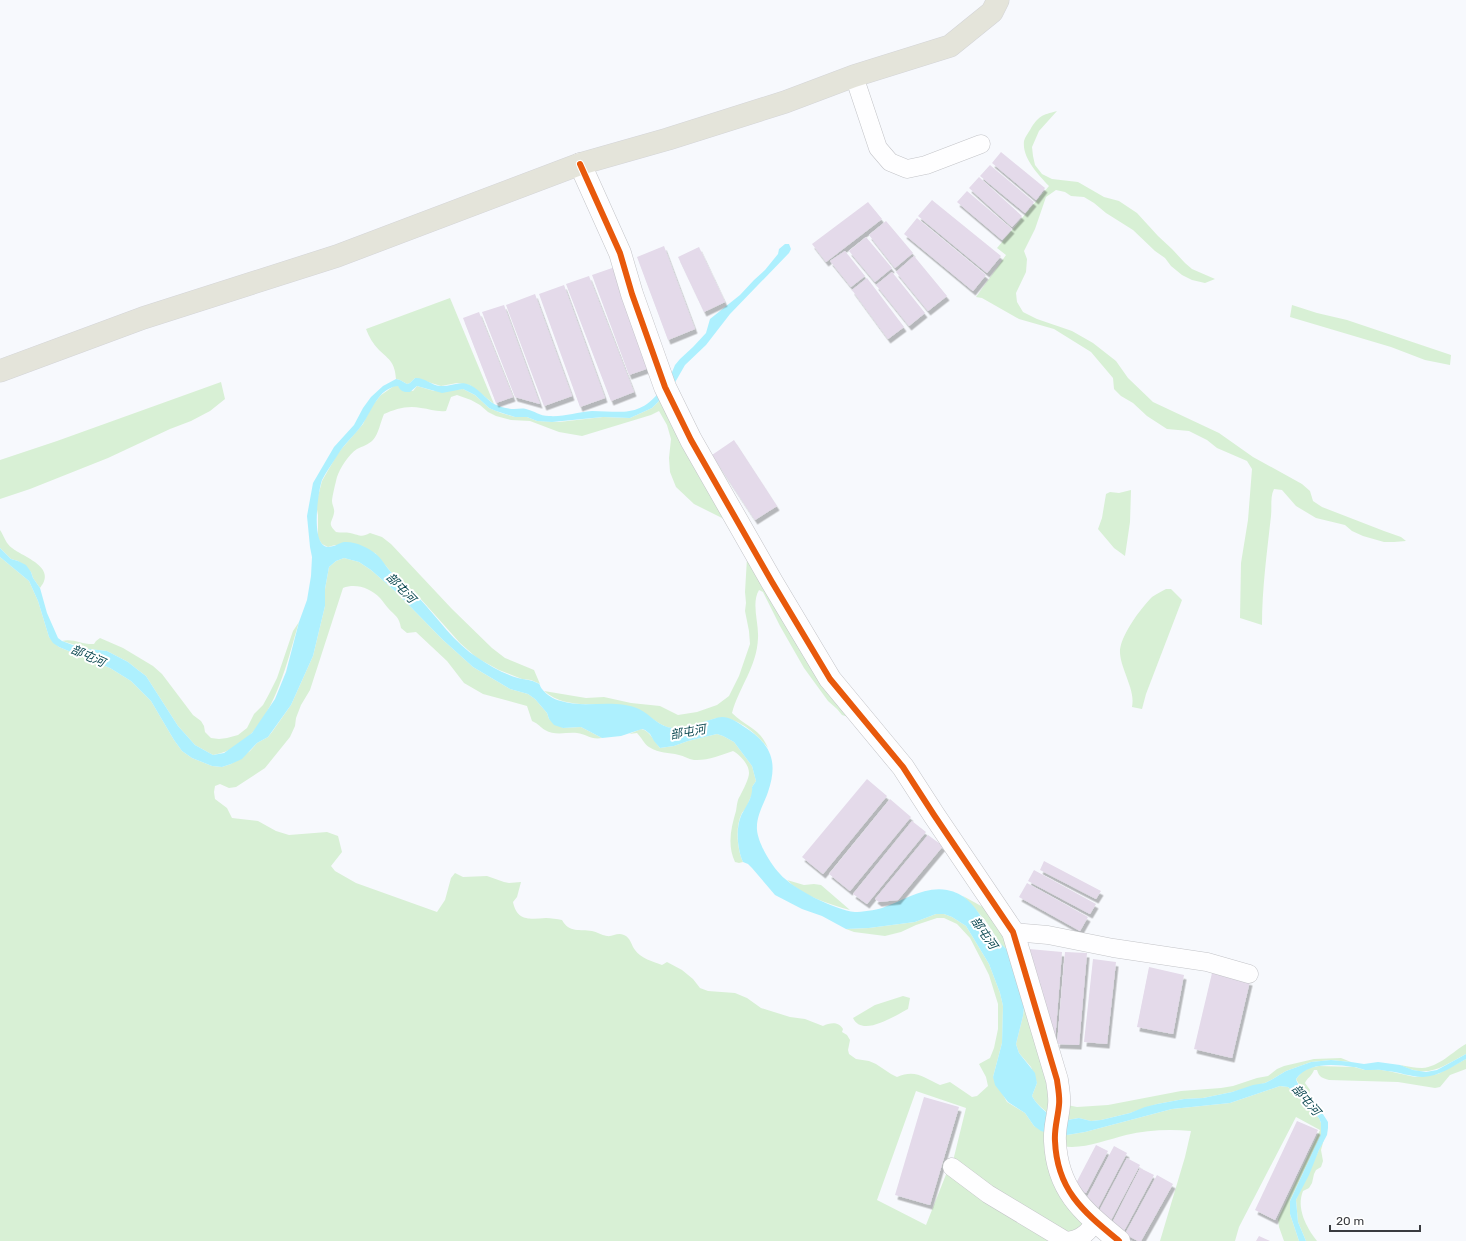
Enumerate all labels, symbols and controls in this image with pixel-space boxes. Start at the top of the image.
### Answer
water label: 部屯河 [383,570,420,607]
water label: 部屯河 [69,642,109,671]
water label: 部屯河 [669,722,709,742]
water label: 部屯河 [968,914,1001,953]
water label: 部屯河 [1289,1082,1324,1120]
scale bar [1330,1207,1420,1233]
text: 20 m [1336,1214,1364,1228]

